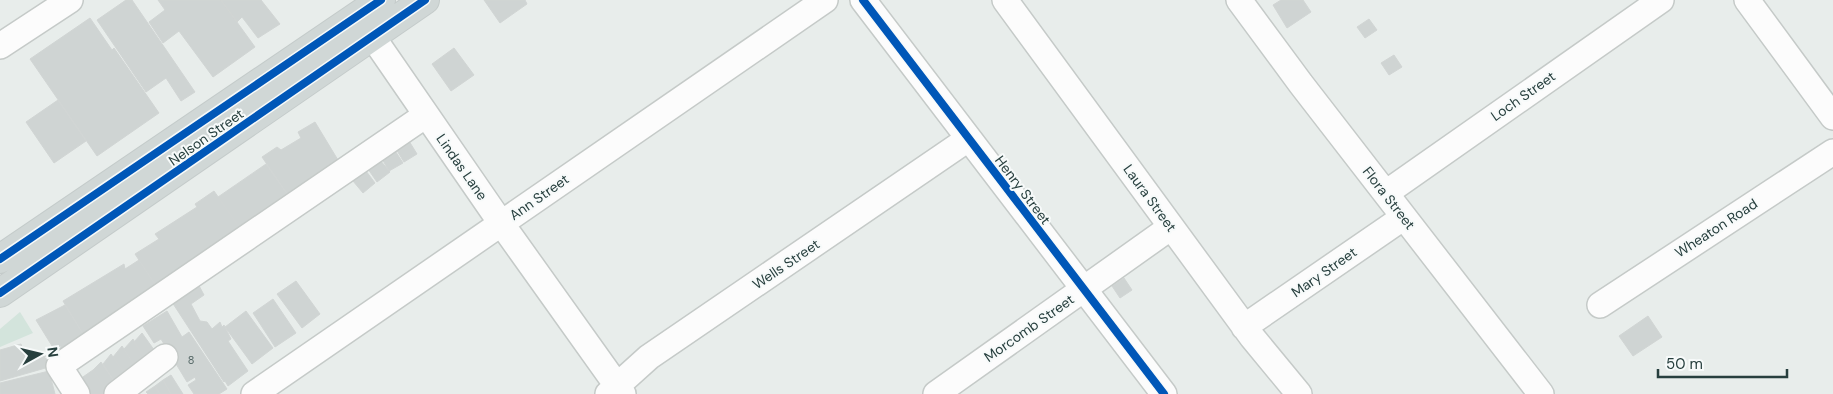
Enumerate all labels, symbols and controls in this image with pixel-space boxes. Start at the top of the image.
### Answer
street label: Loch Street [1487,67,1559,125]
street label: Nelson Street [165,105,247,169]
street label: Lindas Lane [433,130,491,204]
street label: Henry Street [991,152,1055,228]
street label: Laura Street [1119,161,1181,235]
street label: Flora Street [1359,163,1419,233]
street label: Ann Street [506,170,572,224]
street label: Wheaton Road [1671,195,1761,261]
street label: Wells Street [749,235,823,293]
street label: Mary Street [1288,243,1360,301]
street label: Morcomb Street [980,290,1078,366]
north arrow [15,329,65,379]
text: N [43,346,62,359]
scale bar [1658,346,1787,378]
house number: 8 [188,353,194,367]
text: 50 m [1666,354,1703,374]

